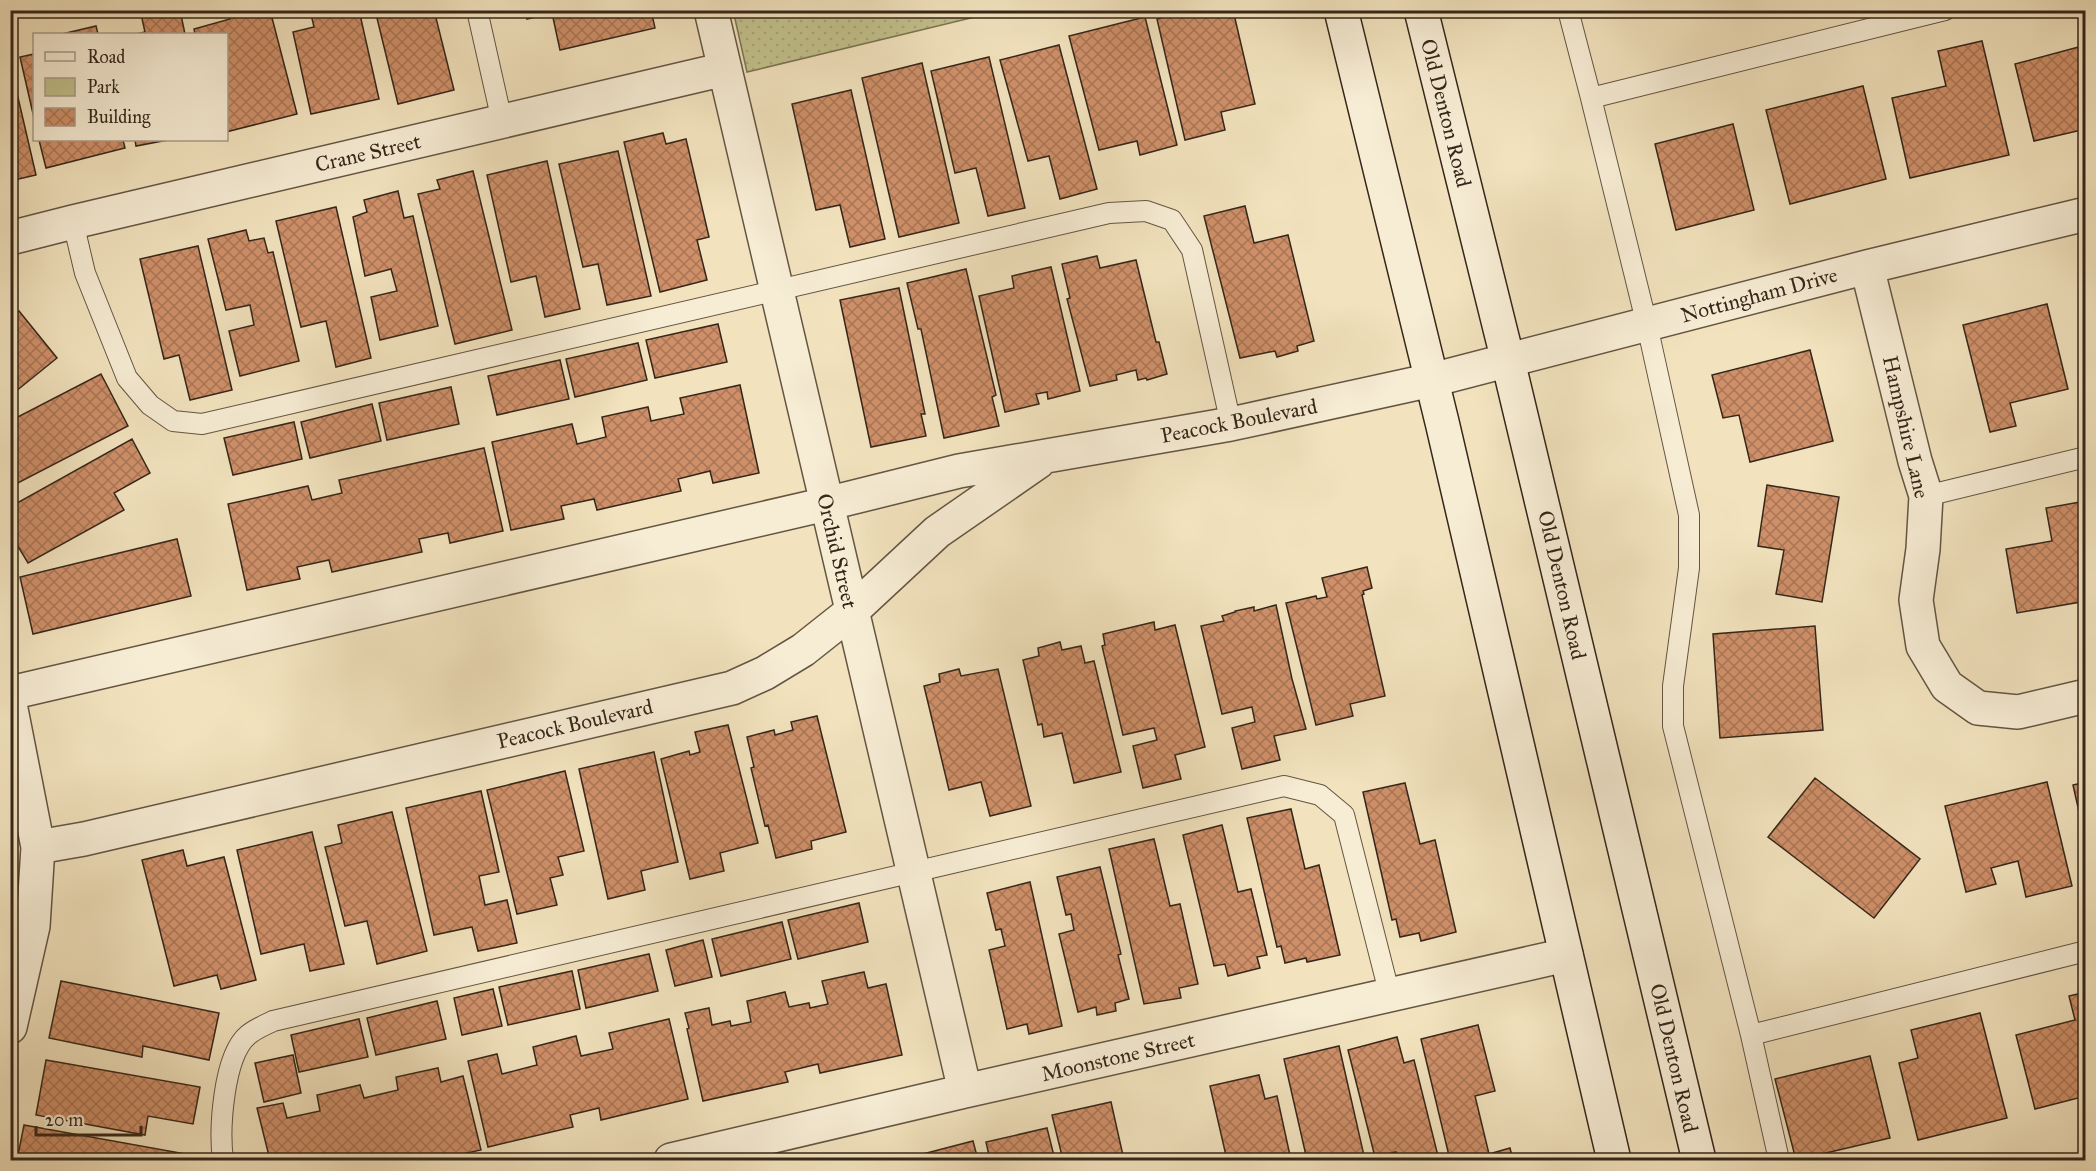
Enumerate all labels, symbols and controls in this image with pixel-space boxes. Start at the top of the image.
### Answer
legend [33,33,228,141]
street label: Old Denton Road [1415,36,1477,190]
text: Road [87,46,125,68]
text: Park [87,76,120,98]
text: Building [87,106,151,129]
street label: Crane Street [313,128,424,178]
street label: Nottingham Drive [1678,262,1840,328]
street label: Hampshire Lane [1877,353,1935,501]
street label: Peacock Boulevard [1158,393,1320,449]
street label: Orchid Street [811,491,863,612]
street label: Old Denton Road [1532,508,1592,662]
street label: Peacock Boulevard [495,693,656,755]
street label: Old Denton Road [1644,981,1704,1135]
street label: Moonstone Street [1039,1027,1198,1087]
scale bar [36,1099,141,1137]
text: 20 m [45,1109,83,1131]

